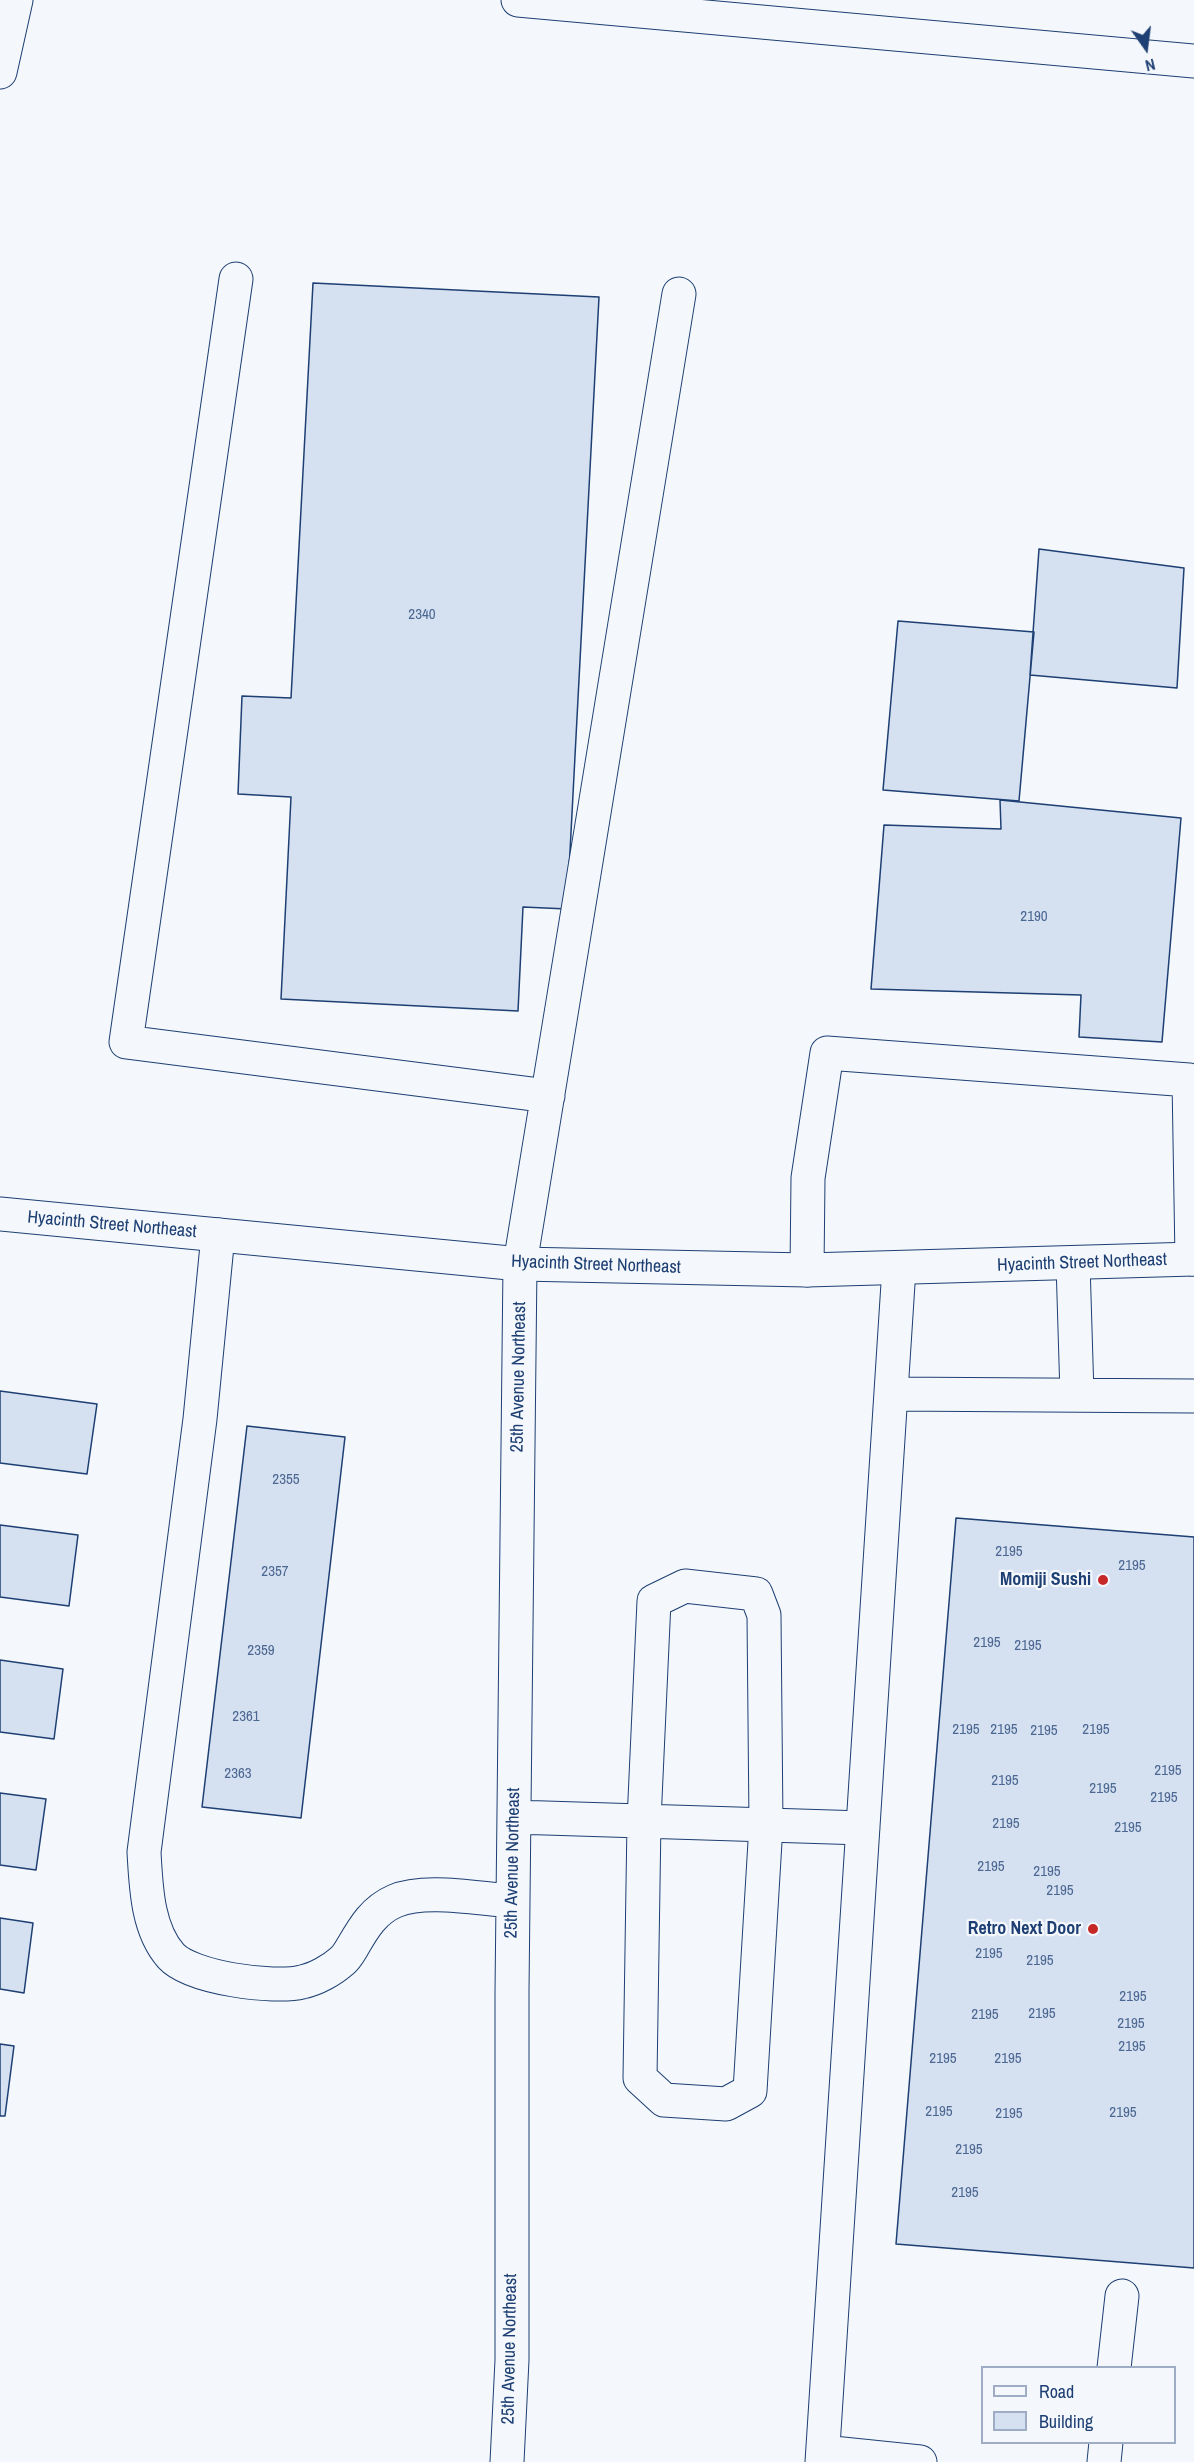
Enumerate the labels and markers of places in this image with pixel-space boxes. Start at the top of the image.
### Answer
place label: Momiji Sushi [1000,1569,1091,1591]
marker: Momiji Sushi [1096,1573,1110,1587]
place label: Retro Next Door [968,1918,1081,1940]
marker: Retro Next Door [1086,1922,1100,1936]

